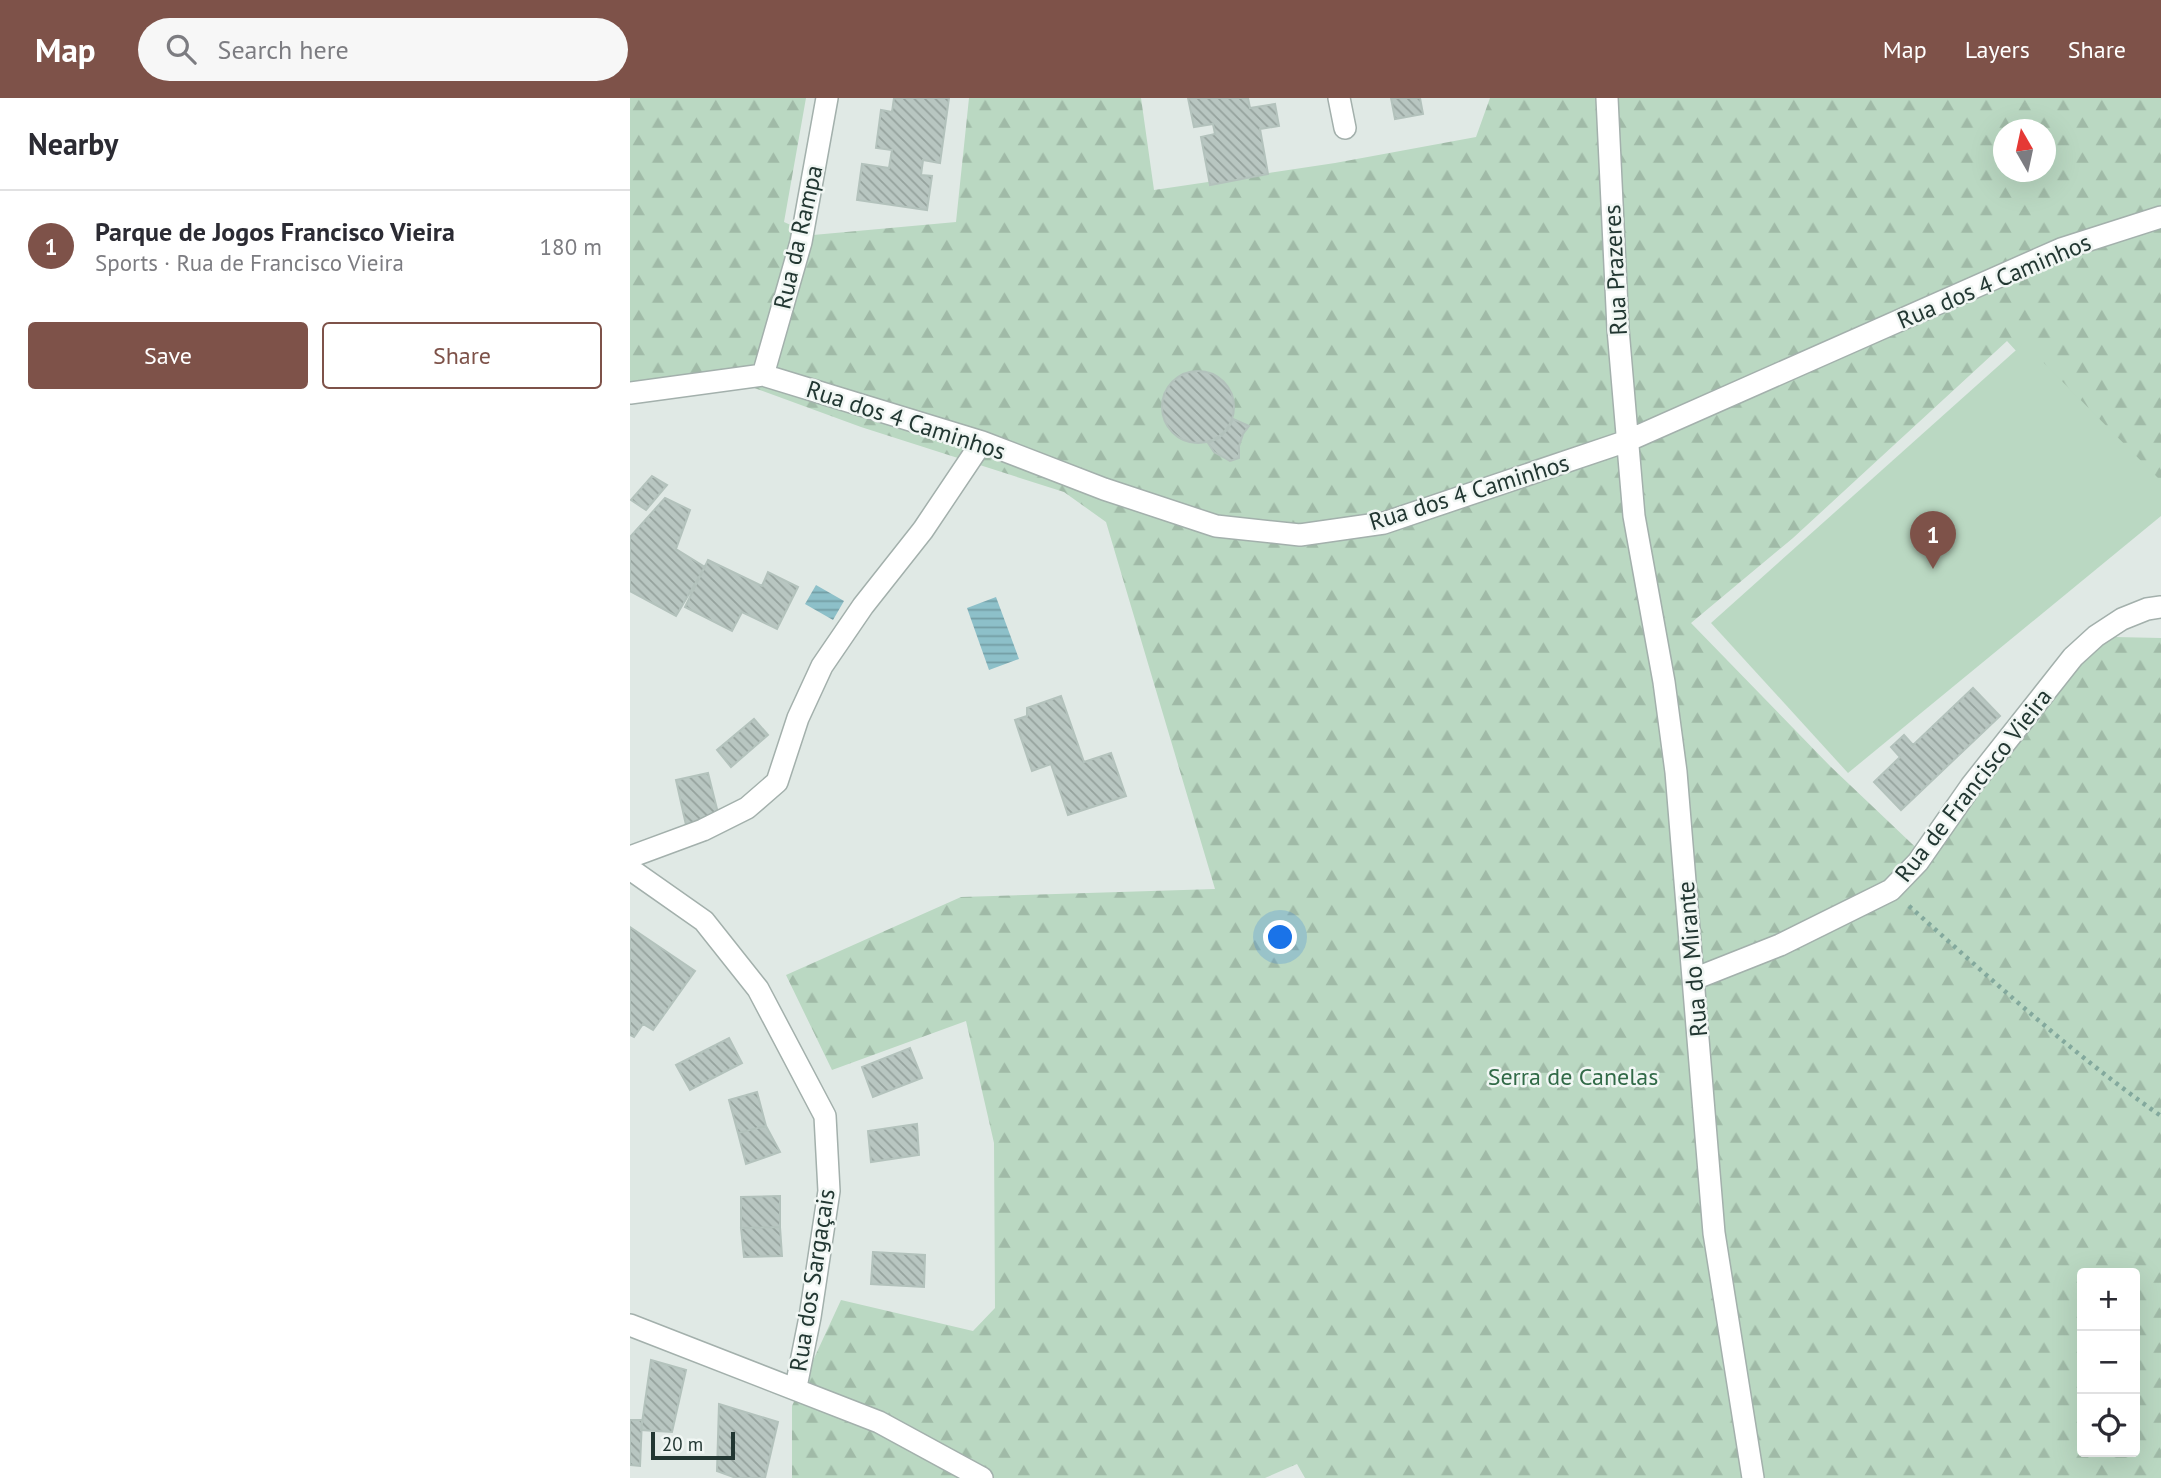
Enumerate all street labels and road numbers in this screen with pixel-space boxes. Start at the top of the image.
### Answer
street label: Rua da Rampa [766,162,830,312]
street label: Rua Prazeres [1596,204,1634,336]
street label: Rua dos 4 Caminhos [1892,226,2096,336]
street label: Rua dos 4 Caminhos [803,373,1009,467]
street label: Rua dos 4 Caminhos [1365,447,1573,537]
street label: Rua de Francisco Vieira [1888,682,2058,888]
street label: Rua do Mirante [1670,880,1714,1038]
street label: Rua dos Sargaçais [782,1186,842,1374]

